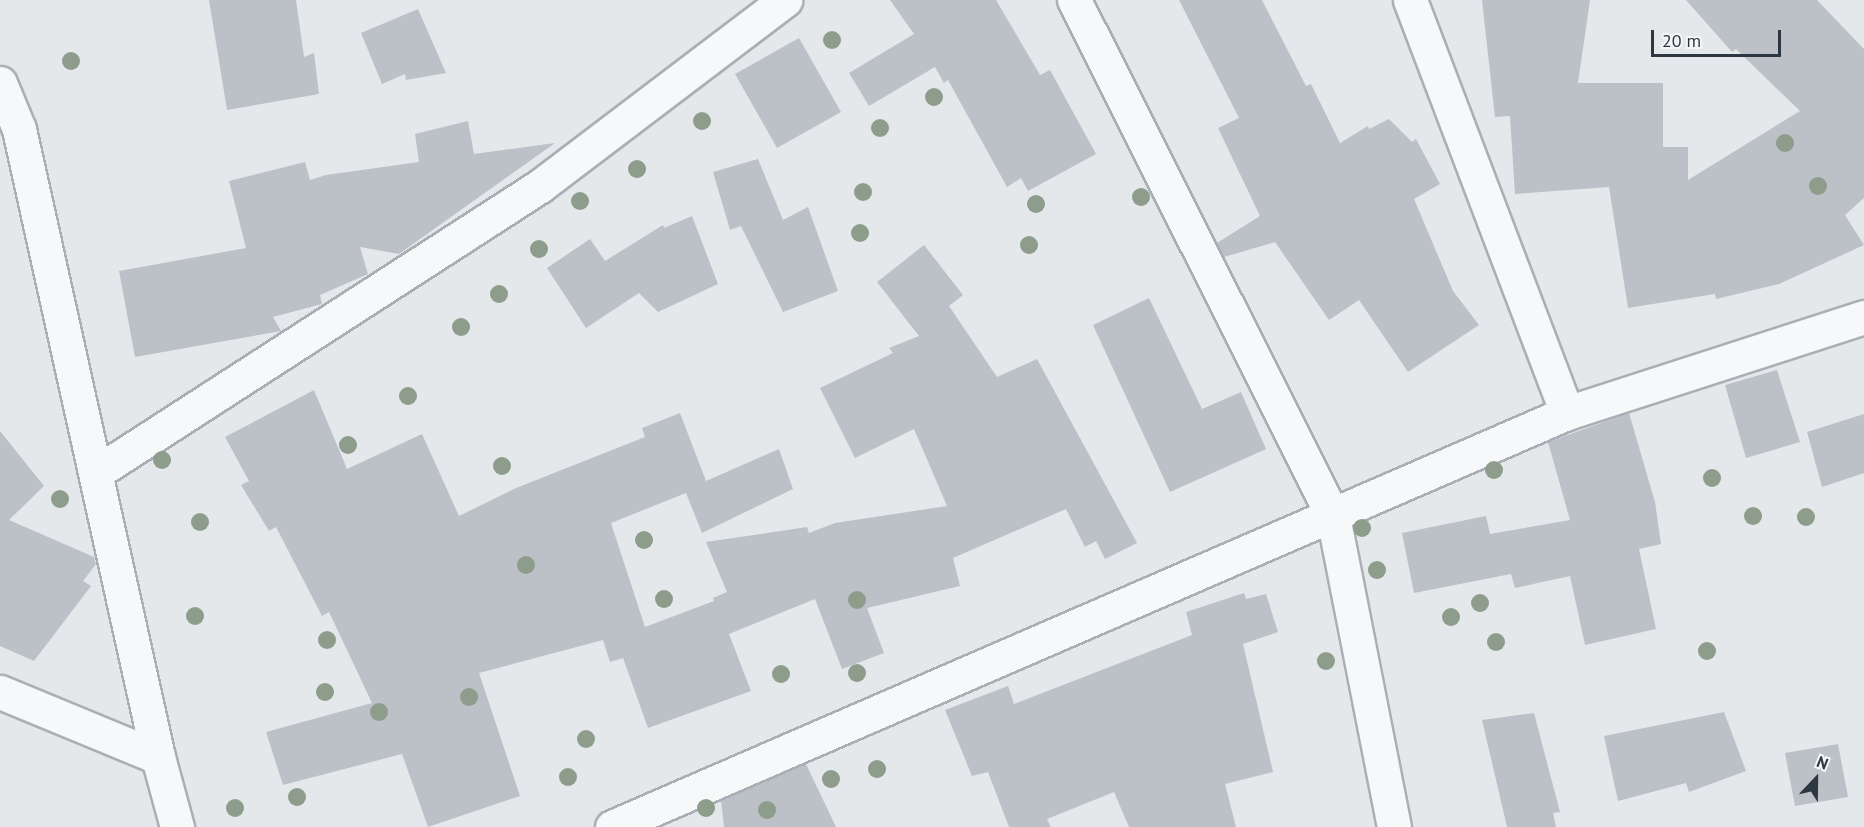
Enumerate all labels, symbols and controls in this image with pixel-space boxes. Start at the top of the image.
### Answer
scale bar [1654,18,1784,56]
text: 20 m [1662,29,1701,52]
north arrow [1786,749,1846,809]
text: N [1814,751,1831,774]

